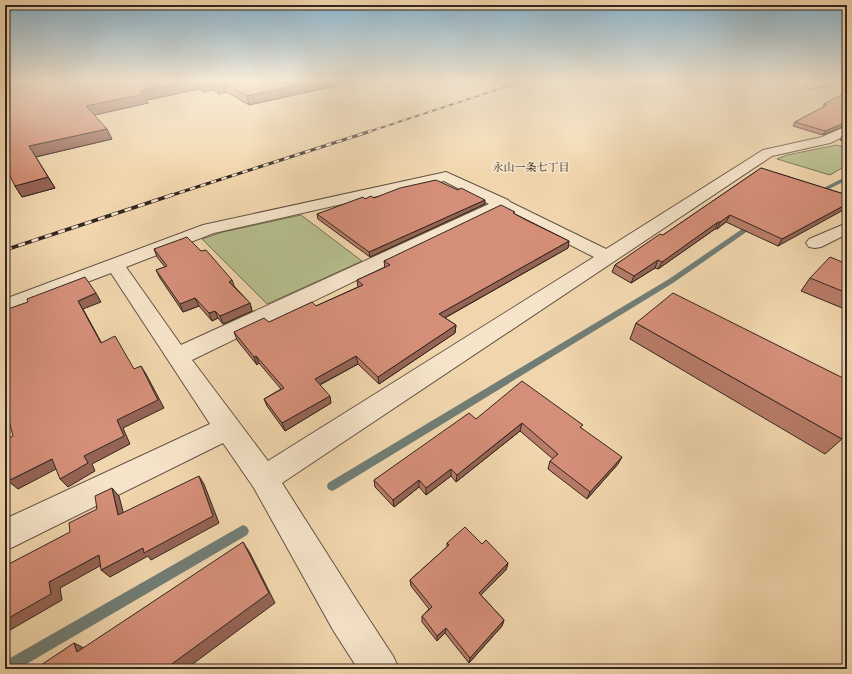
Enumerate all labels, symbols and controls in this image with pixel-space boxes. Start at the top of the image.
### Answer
district label: 永山一条七丁目 [493,160,570,174]

